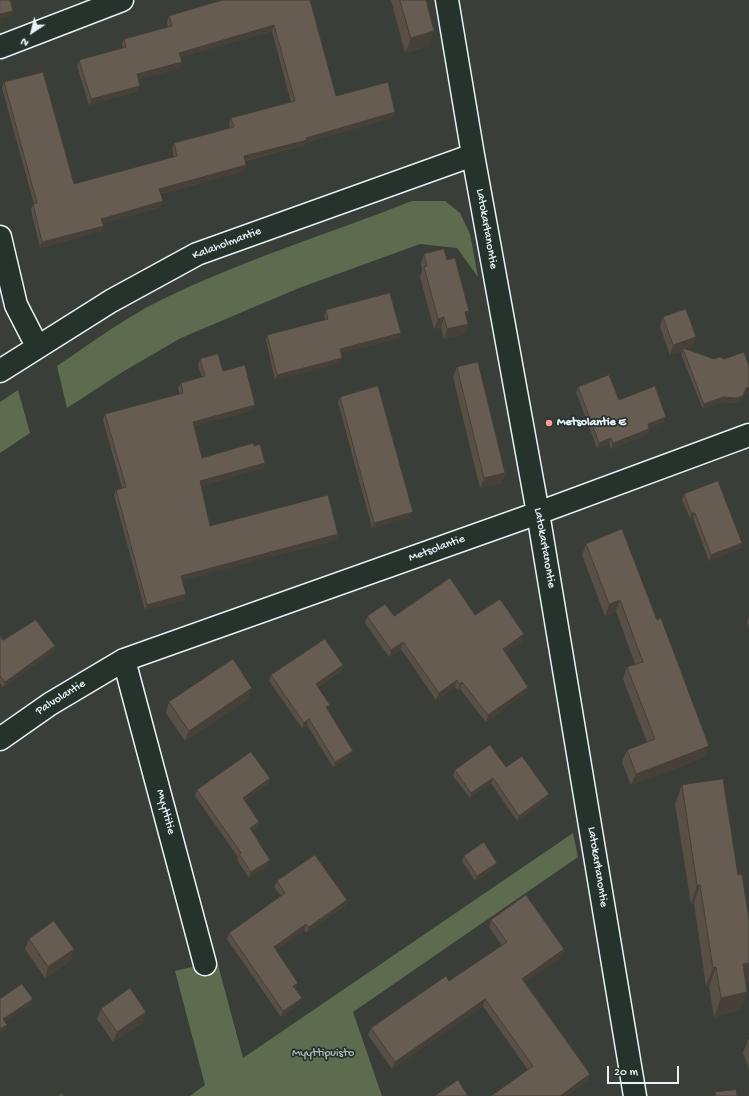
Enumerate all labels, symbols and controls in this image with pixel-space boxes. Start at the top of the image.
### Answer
north arrow [12,12,52,52]
text: N [19,35,32,49]
street label: Latokartanontie [472,188,500,270]
street label: Kalaholmantie [191,224,263,264]
place label: Metsolantie E [557,416,626,430]
marker: Metsolantie E [544,418,554,428]
street label: Latokartanontie [530,507,558,589]
street label: Metsolantie [407,532,467,566]
street label: Palvolantie [33,677,89,719]
street label: Myyttitie [152,788,178,836]
street label: Latokartanontie [584,826,610,908]
park label: Myyttipuisto [292,1047,354,1061]
scale bar [609,1058,681,1084]
text: 20 m [614,1066,638,1080]

